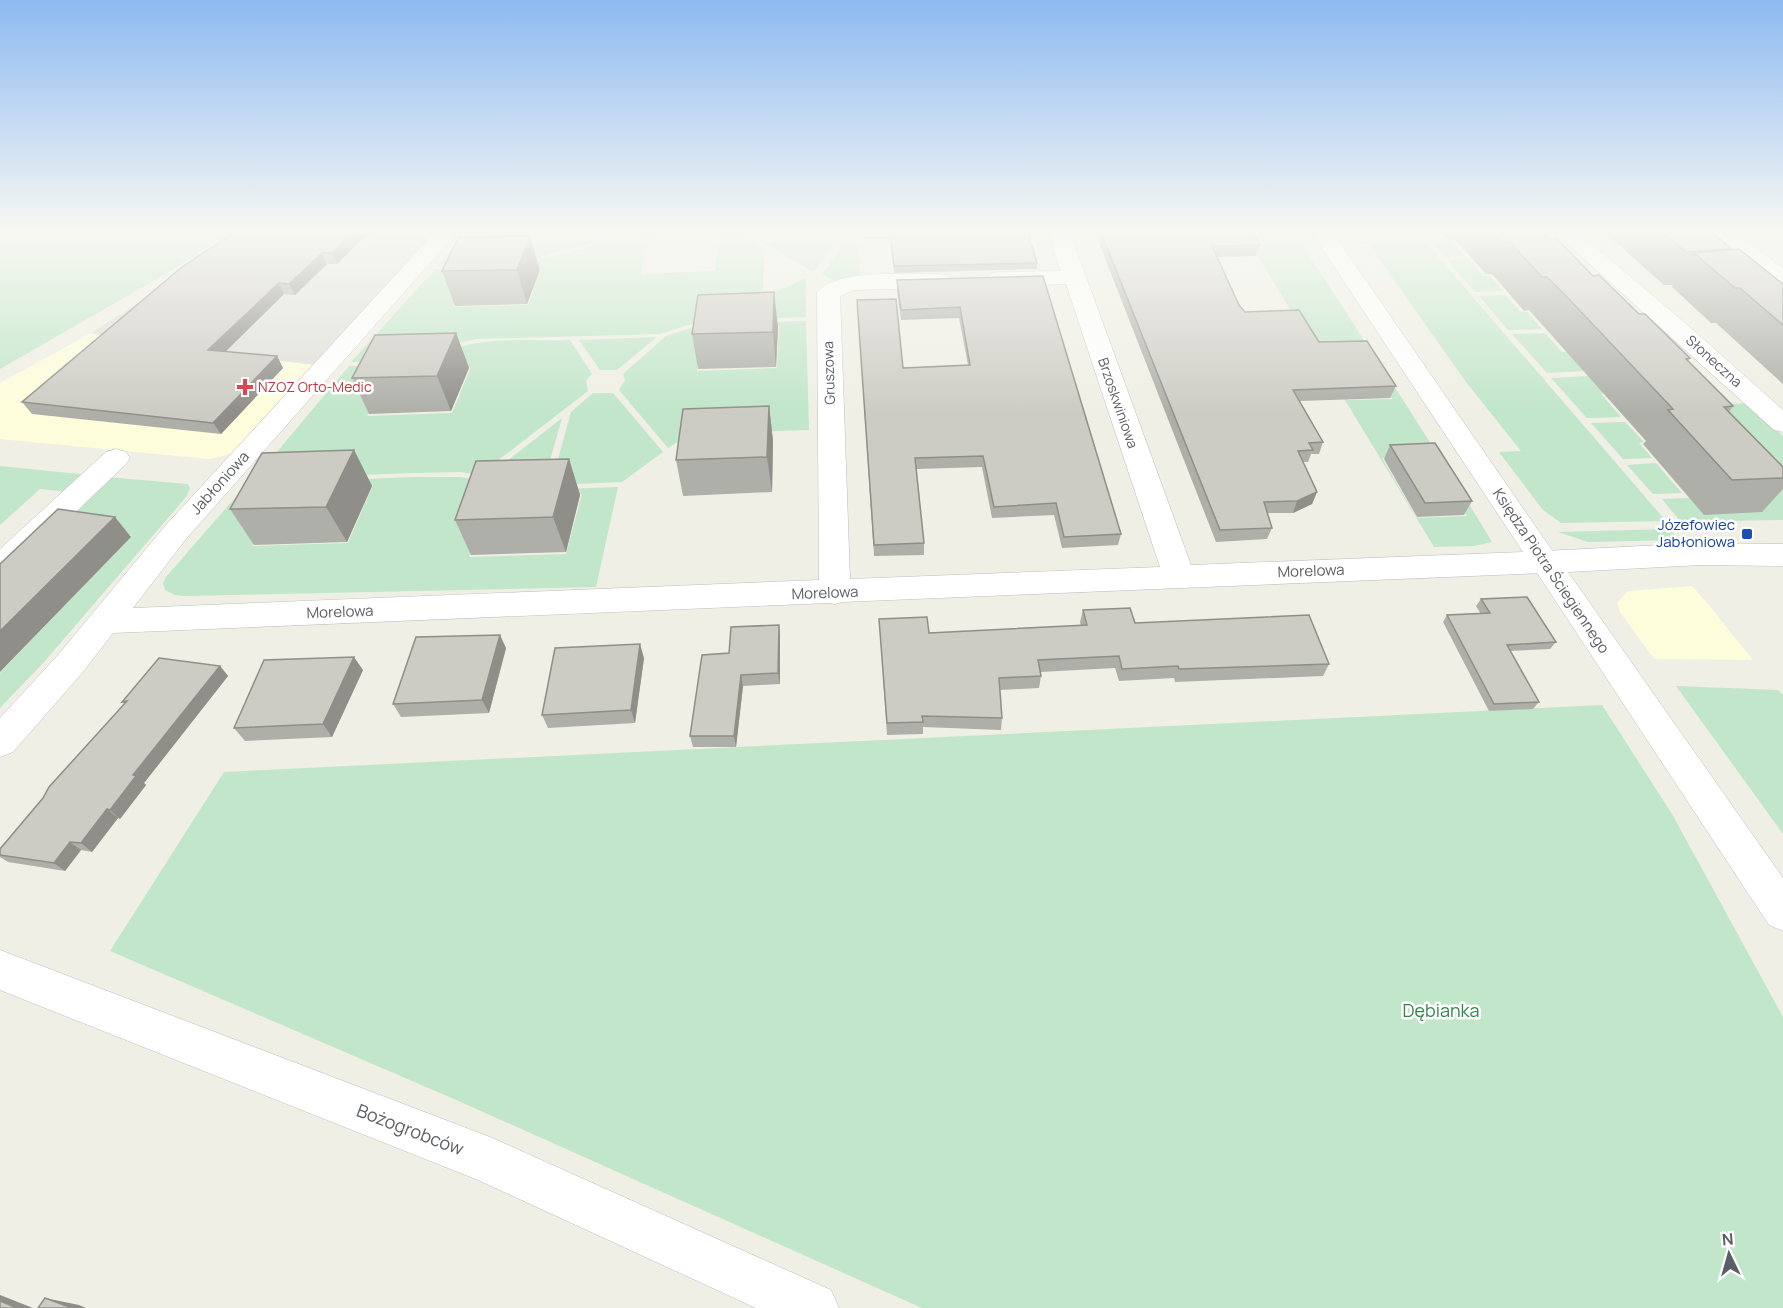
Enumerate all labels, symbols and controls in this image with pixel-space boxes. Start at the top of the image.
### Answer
street label: Słoneczna [1682,330,1747,391]
street label: Gruszowa [818,341,839,405]
street label: Brzoskwiniowa [1094,355,1143,451]
place label: NZOZ Orto-Medic [258,377,372,396]
marker: NZOZ Orto-Medic [236,378,254,396]
street label: Jabłoniowa [185,446,254,519]
street label: Księdza Piotra Ściegiennego [1488,484,1615,658]
place label: Józefowiec Jabłoniowa [1656,514,1735,552]
marker: Józefowiec Jabłoniowa [1740,527,1754,541]
street label: Morelowa [1277,559,1345,582]
street label: Morelowa [791,581,859,604]
street label: Morelowa [306,600,374,623]
park label: Dębianka [1402,998,1480,1022]
street label: Bożogrobców [353,1098,468,1161]
north arrow [1699,1224,1759,1284]
text: N [1721,1228,1734,1251]

